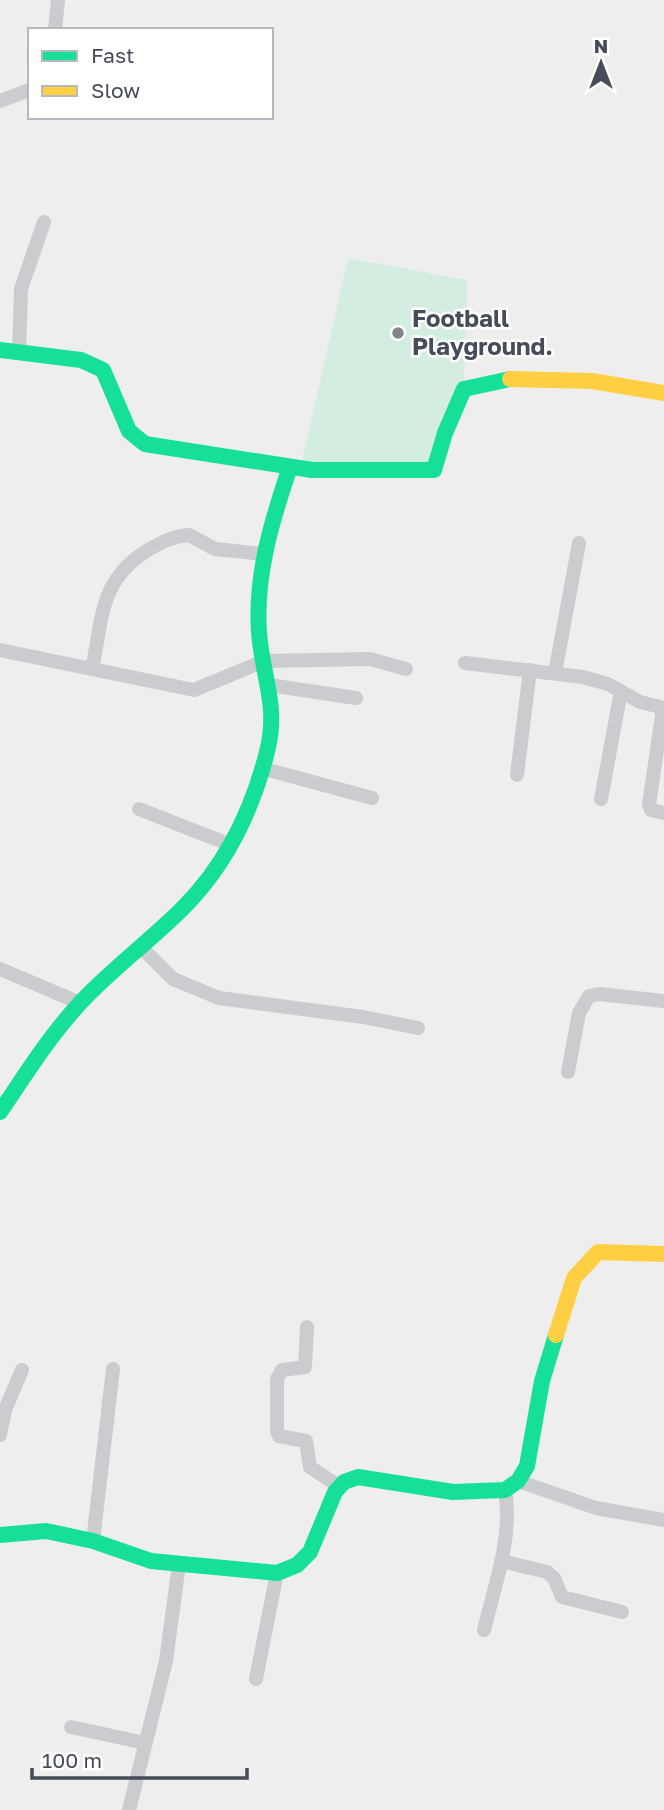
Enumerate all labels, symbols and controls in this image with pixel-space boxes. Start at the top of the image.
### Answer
legend [28,28,273,119]
north arrow [566,28,636,98]
text: N [594,34,608,57]
text: Fast [91,42,134,68]
text: Slow [91,77,140,103]
place label: Football Playground. [412,303,553,360]
marker: Football Playground. [390,325,406,341]
scale bar [32,1736,247,1780]
text: 100 m [42,1747,102,1773]

